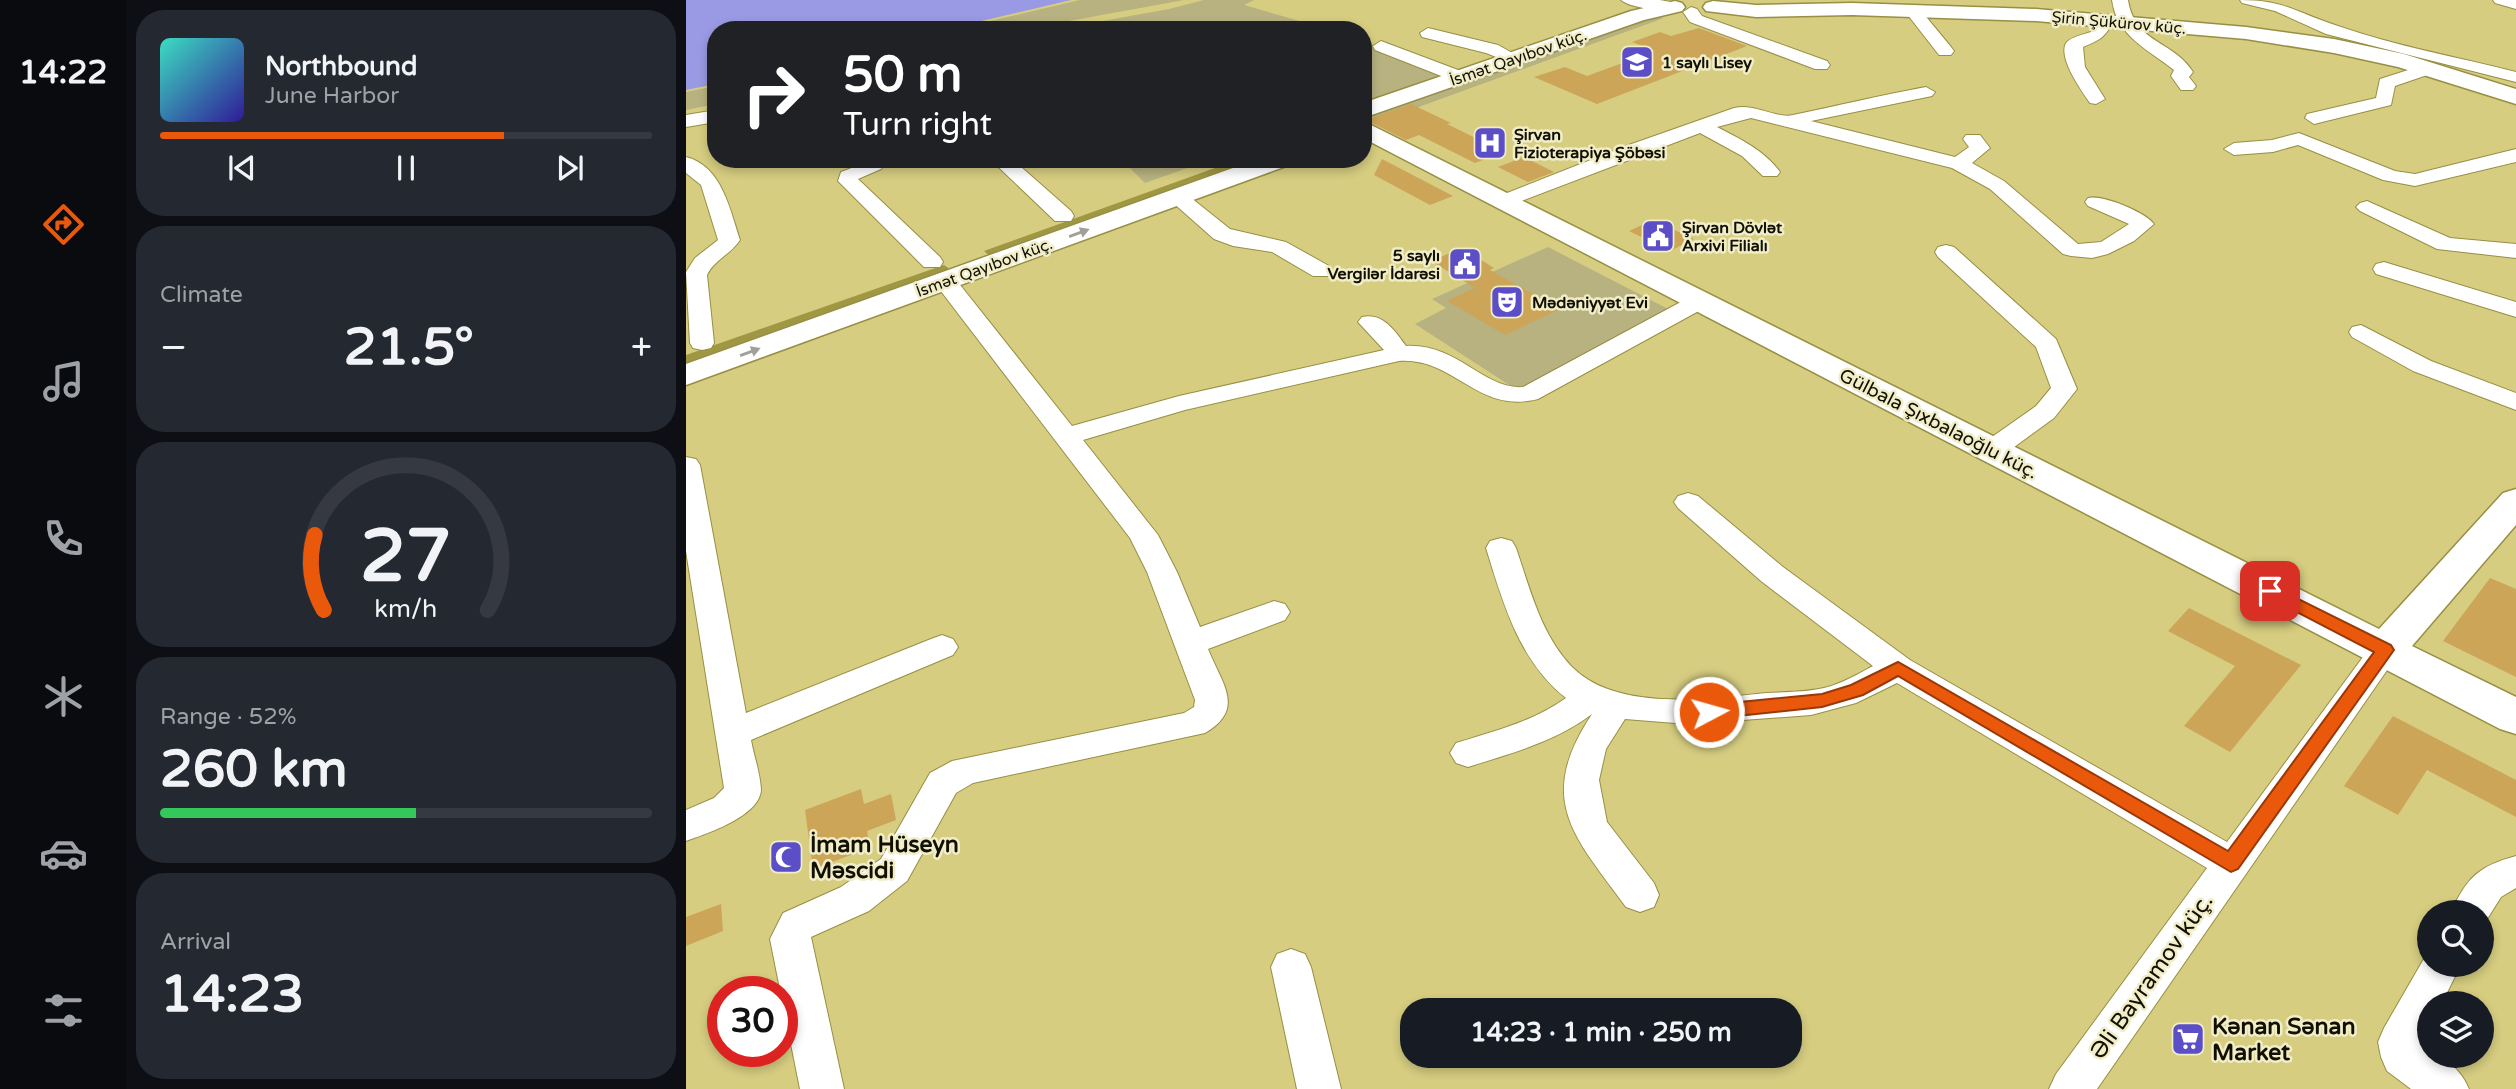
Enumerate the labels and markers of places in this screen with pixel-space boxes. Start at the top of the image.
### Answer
school or university icon: 1 saylı Lisey [1618,43,1656,81]
place label: 1 saylı Lisey [1662,53,1752,73]
hospital icon: Şirvan Fizioterapiya Şöbəsi [1471,124,1509,162]
place label: Şirvan Fizioterapiya Şöbəsi [1514,125,1665,163]
public building icon: Şirvan Dövlət Arxivi Filialı [1639,217,1677,255]
place label: Şirvan Dövlət Arxivi Filialı [1682,218,1783,256]
public building icon: 5 saylı Vergilər İdarəsi [1446,245,1484,283]
place label: 5 saylı Vergilər İdarəsi [1327,246,1440,284]
theatre icon: Mədəniyyət Evi [1488,283,1526,321]
place label: Mədəniyyət Evi [1532,293,1648,313]
pin [2240,561,2300,621]
place label: İmam Hüseyn Məscidi [810,831,959,885]
mosque icon: İmam Hüseyn Məscidi [767,838,805,876]
place label: Kənan Sənan Market [2212,1013,2355,1067]
supermarket icon: Kənan Sənan Market [2169,1020,2207,1058]

